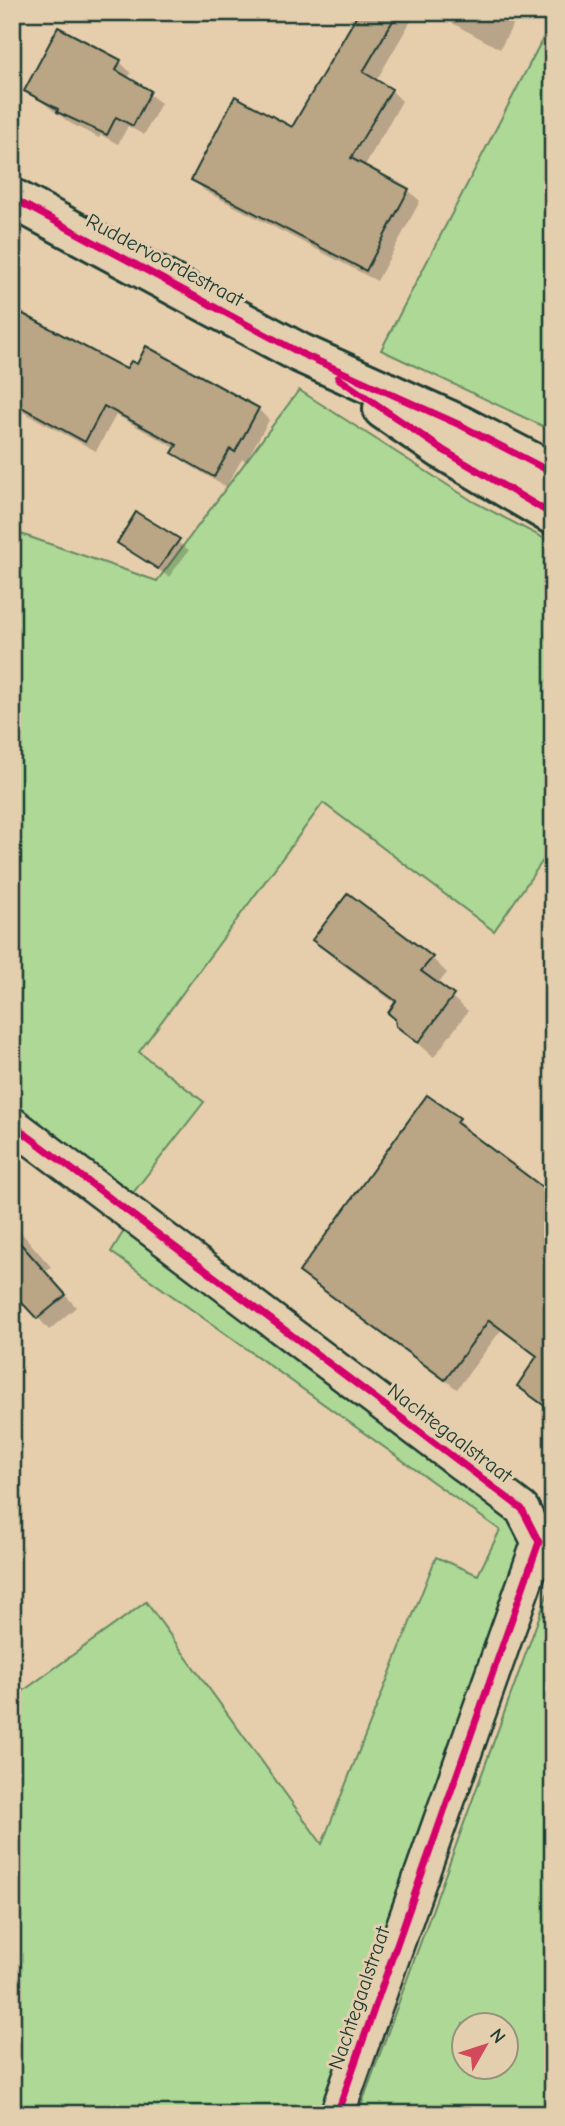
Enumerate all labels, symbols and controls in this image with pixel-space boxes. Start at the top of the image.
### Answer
street label: Ruddervoordestraat [82,208,249,312]
street label: Nachtegaalstraat [383,1378,518,1488]
street label: Nachtegaalstraat [323,1922,395,2073]
north arrow [449,2010,520,2080]
text: N [485,2024,510,2048]

